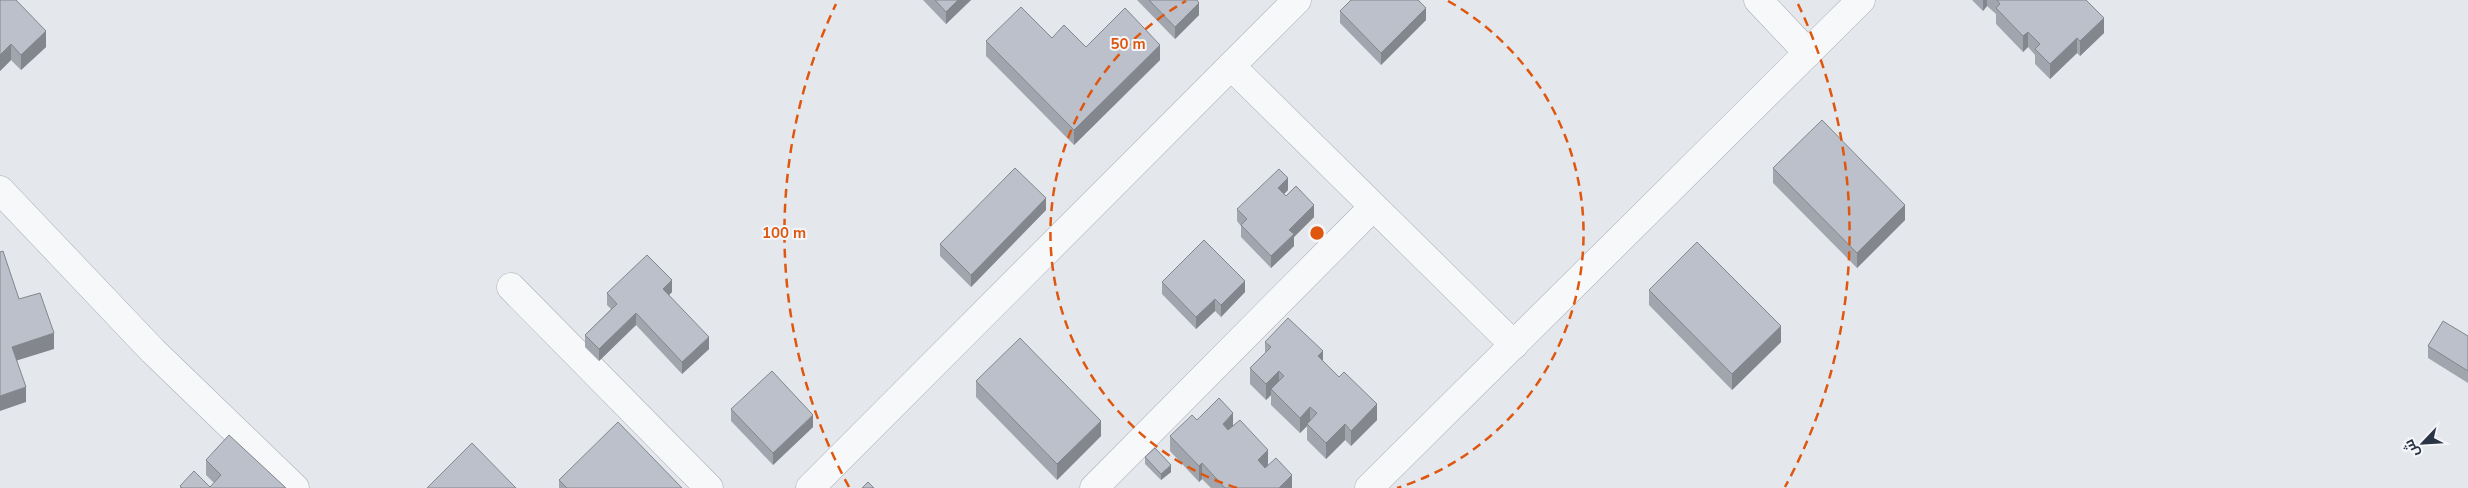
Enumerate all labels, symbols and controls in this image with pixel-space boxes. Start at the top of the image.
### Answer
text: 50 m [1110,34,1146,54]
text: 100 m [762,223,806,243]
centre of rings [1308,224,1326,242]
north arrow [2398,418,2448,468]
text: ش [2399,436,2424,460]

